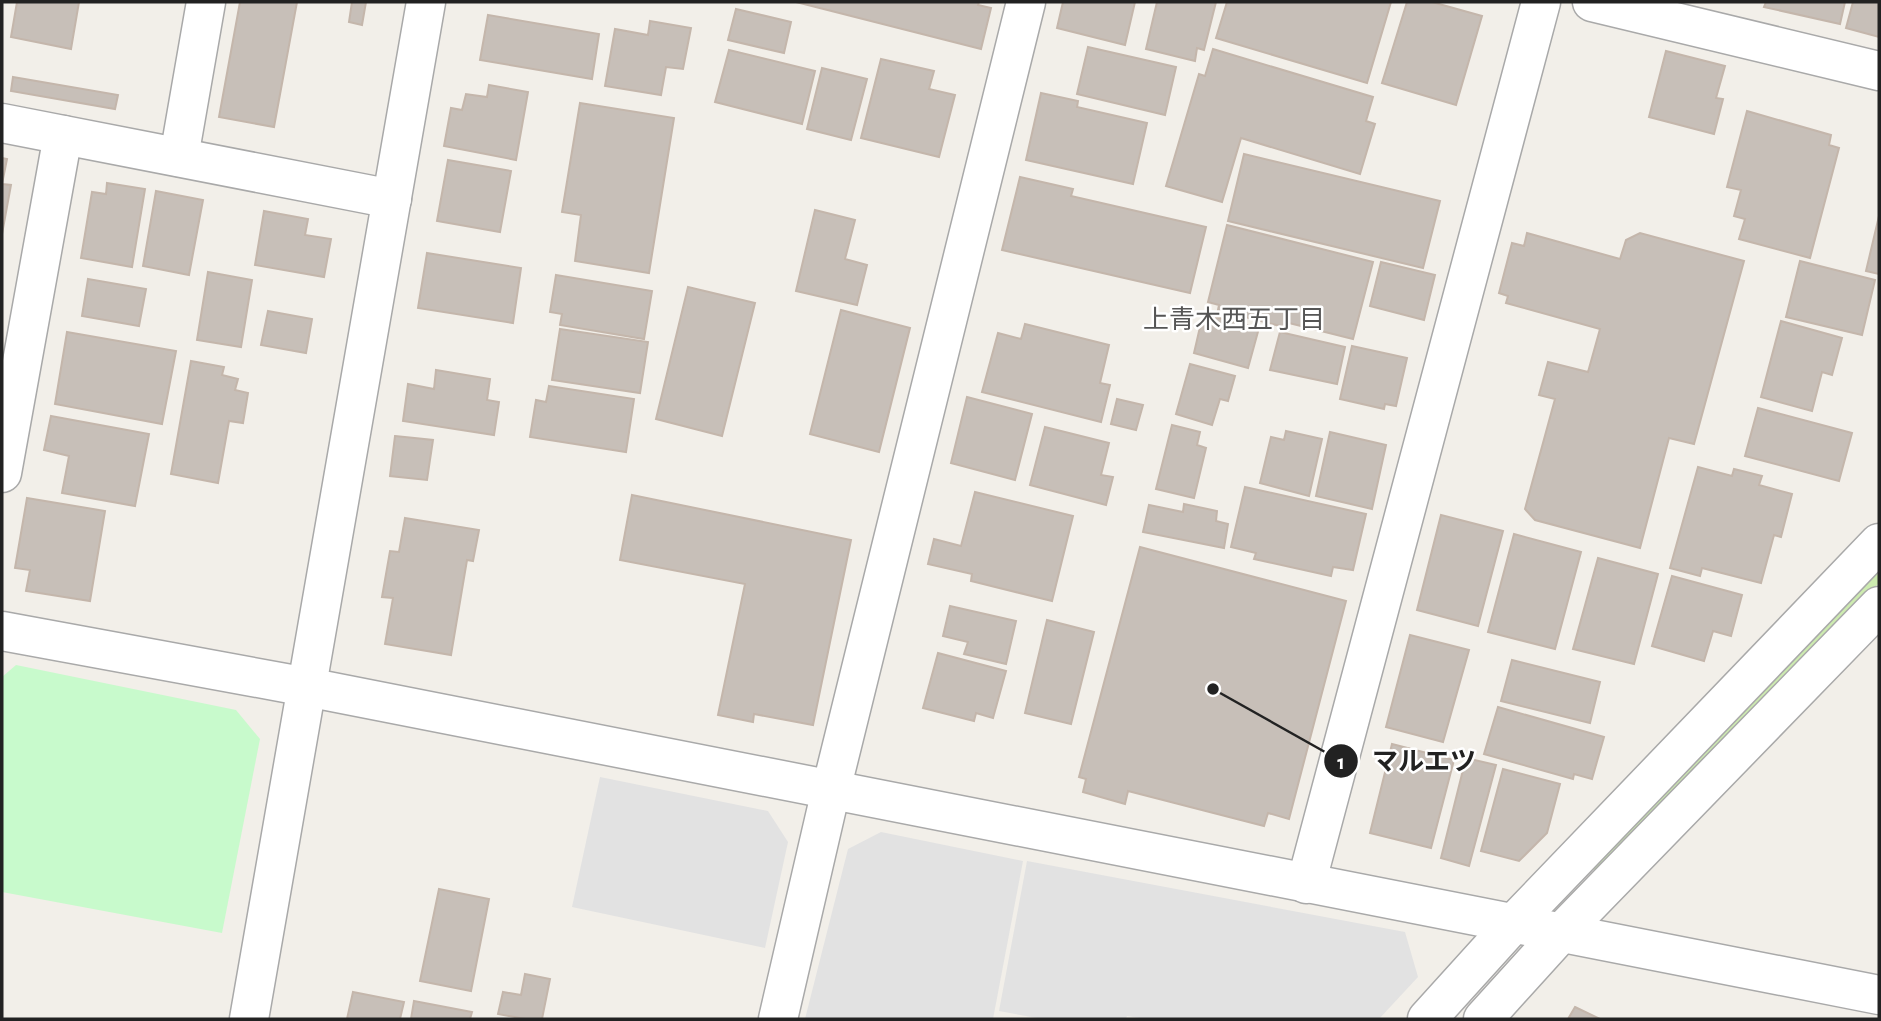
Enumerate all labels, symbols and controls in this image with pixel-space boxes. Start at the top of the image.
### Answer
district label: 上青木西五丁目 [1143,306,1325,333]
callout: マルエツ [1323,738,1490,785]
text: マルエツ [1372,749,1476,775]
text: 1 [1337,752,1345,773]

